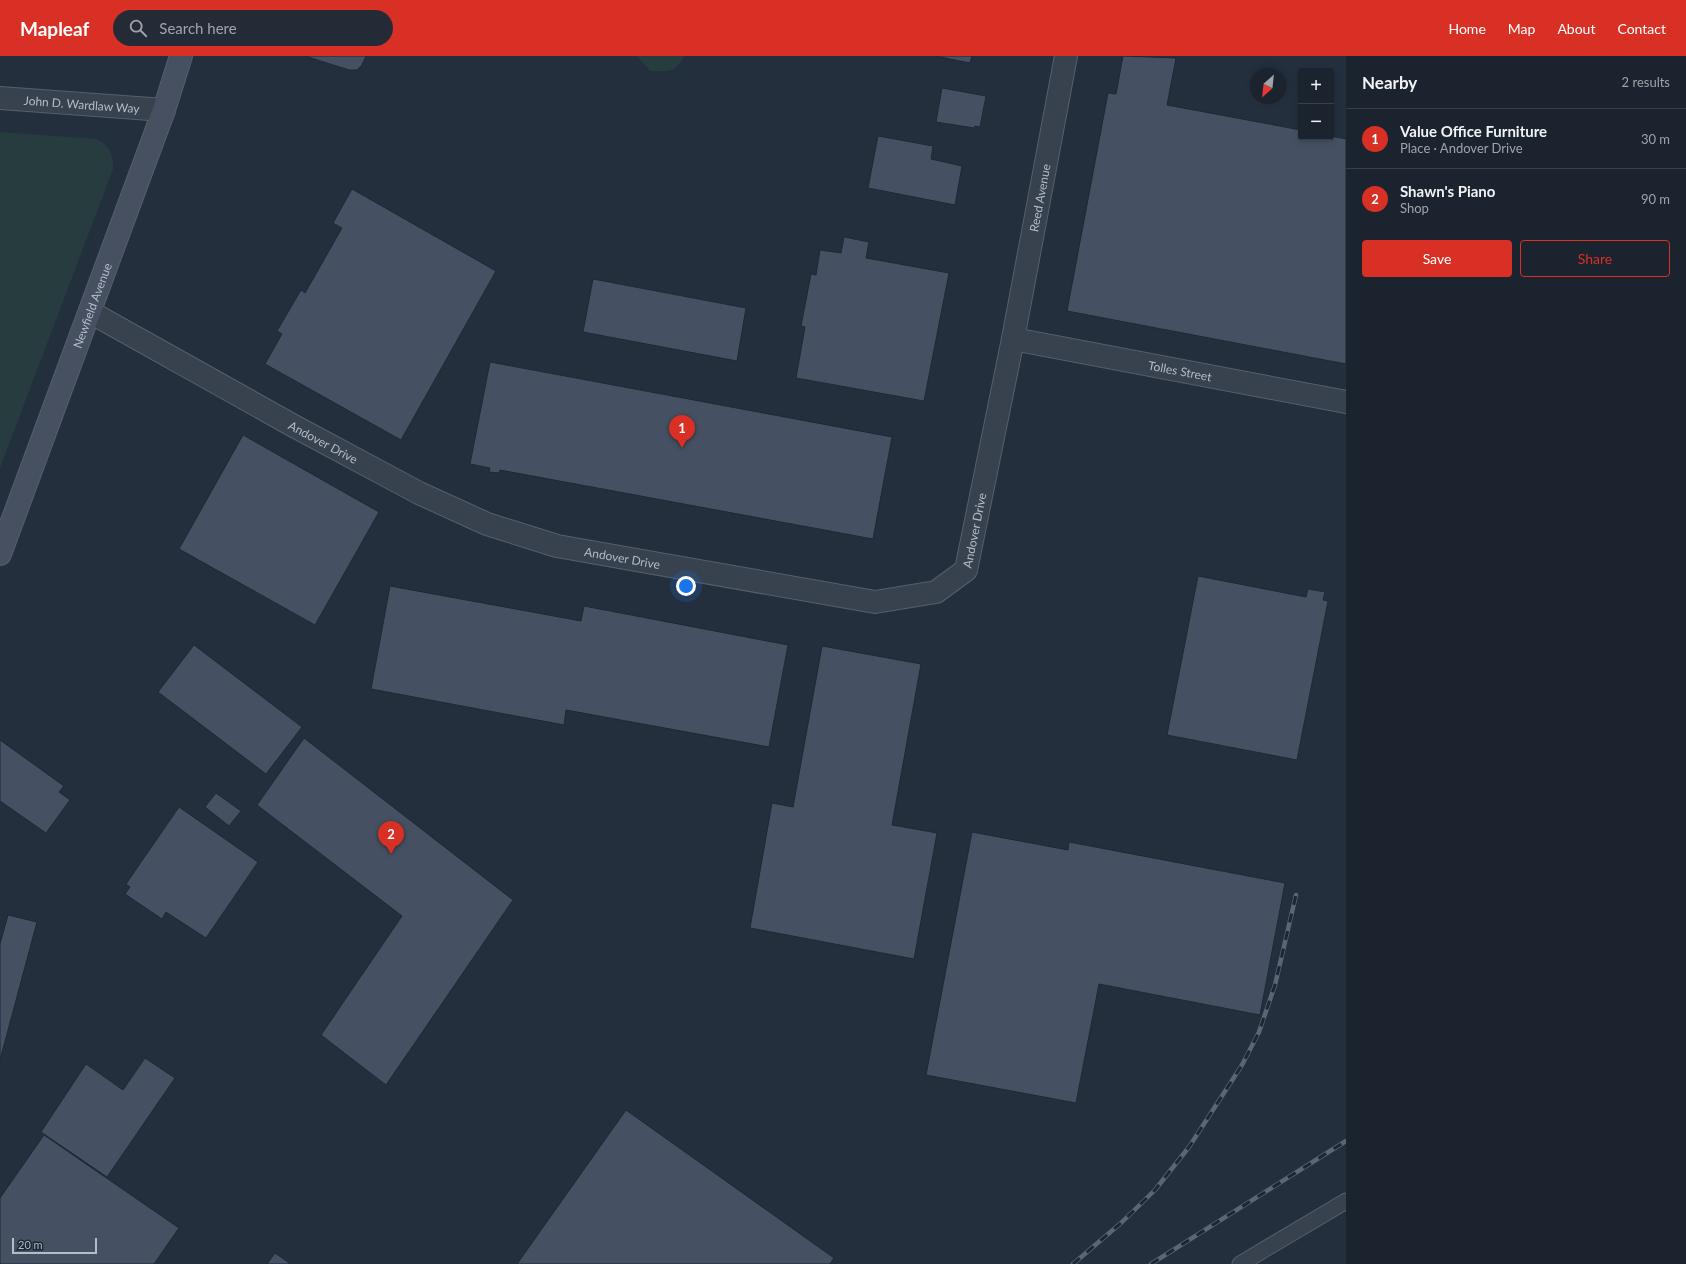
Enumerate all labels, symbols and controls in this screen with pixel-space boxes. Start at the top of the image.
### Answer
search box [113,10,393,46]
text: Mapleaf [20,17,89,40]
icon: search [127,17,149,39]
text: Search here [159,19,237,37]
text: Home [1448,20,1486,37]
text: Map [1508,20,1535,37]
text: About [1557,20,1595,37]
text: Contact [1617,20,1666,37]
north arrow [1250,68,1286,104]
map controls [1298,68,1334,140]
button: + [1298,68,1334,104]
text: Nearby [1362,72,1417,93]
text: 2 results [1622,74,1670,90]
street label: John D. Wardlaw Way [23,92,141,116]
button: − [1298,104,1334,140]
text: Value Office Furniture [1400,122,1547,140]
text: 1 [1371,131,1379,147]
text: 30 m [1641,131,1670,147]
text: Place · Andover Drive [1400,140,1523,156]
street label: Reed Avenue [1026,162,1053,233]
text: Shawn's Piano [1400,182,1495,200]
text: 2 [1371,191,1379,207]
text: 90 m [1641,191,1670,207]
text: Shop [1400,200,1429,216]
button: Save [1362,240,1512,277]
button: Share [1520,240,1670,277]
street label: Newfield Avenue [69,261,114,350]
street label: Tolles Street [1147,357,1214,384]
pin: 1 [669,415,695,448]
street label: Andover Drive [286,417,361,466]
street label: Andover Drive [959,491,989,569]
street label: Andover Drive [583,543,661,572]
your location [676,576,696,596]
pin: 2 [378,821,404,854]
scale bar [12,1236,97,1255]
text: 20 m [18,1238,43,1251]

